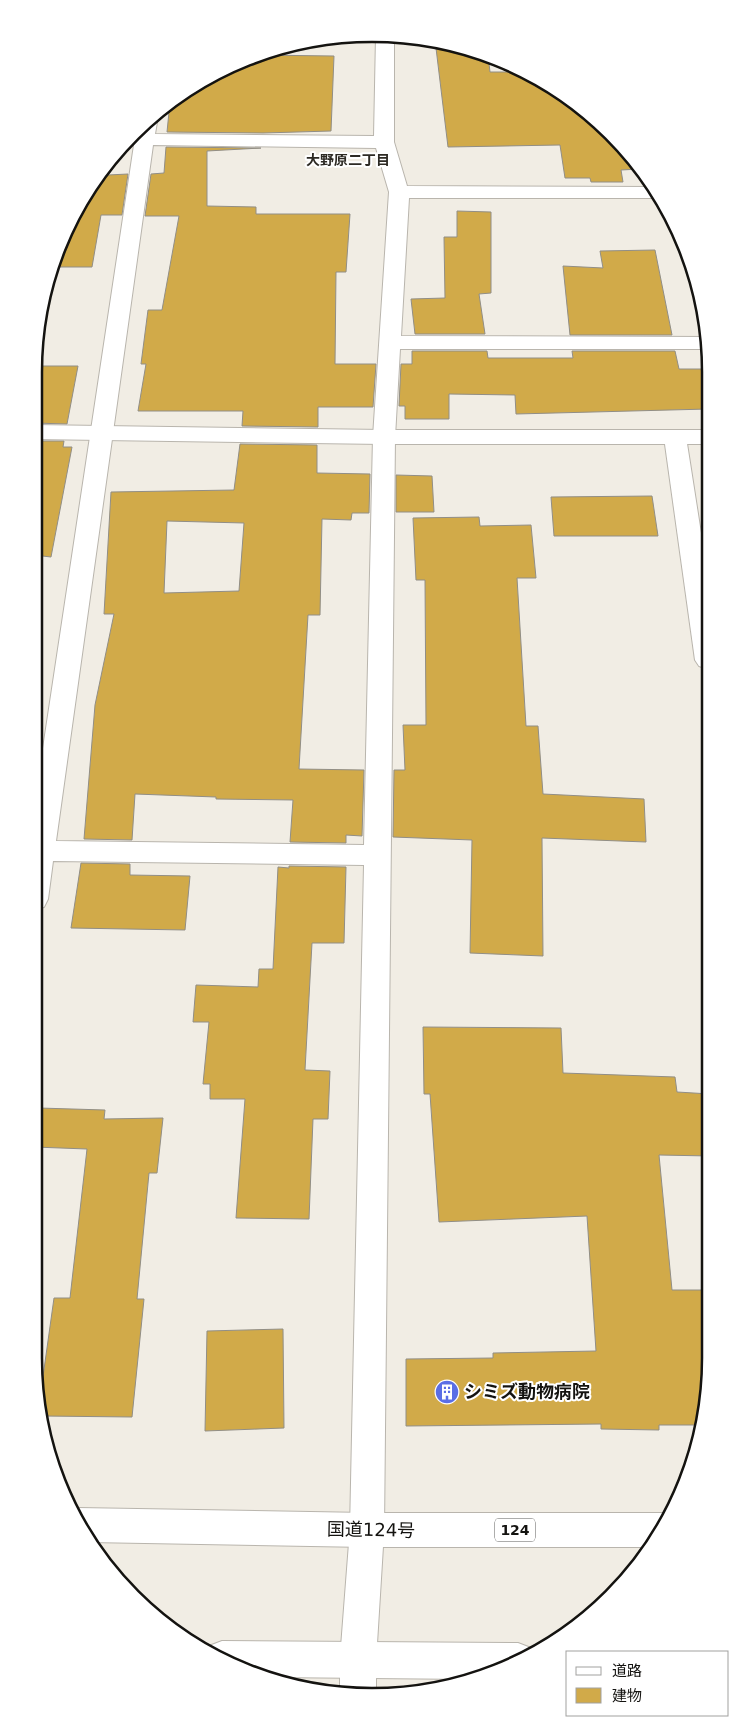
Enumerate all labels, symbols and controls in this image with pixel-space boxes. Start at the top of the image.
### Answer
district label: 大野原二丁目 [306,152,390,168]
building icon: シミズ動物病院 [434,1379,460,1405]
place label: シミズ動物病院 [464,1381,590,1402]
street label: 国道124号 [327,1518,415,1541]
road number: 124 [495,1518,535,1542]
legend [566,1651,729,1716]
text: 道路 [612,1662,642,1680]
text: 建物 [612,1687,642,1705]

